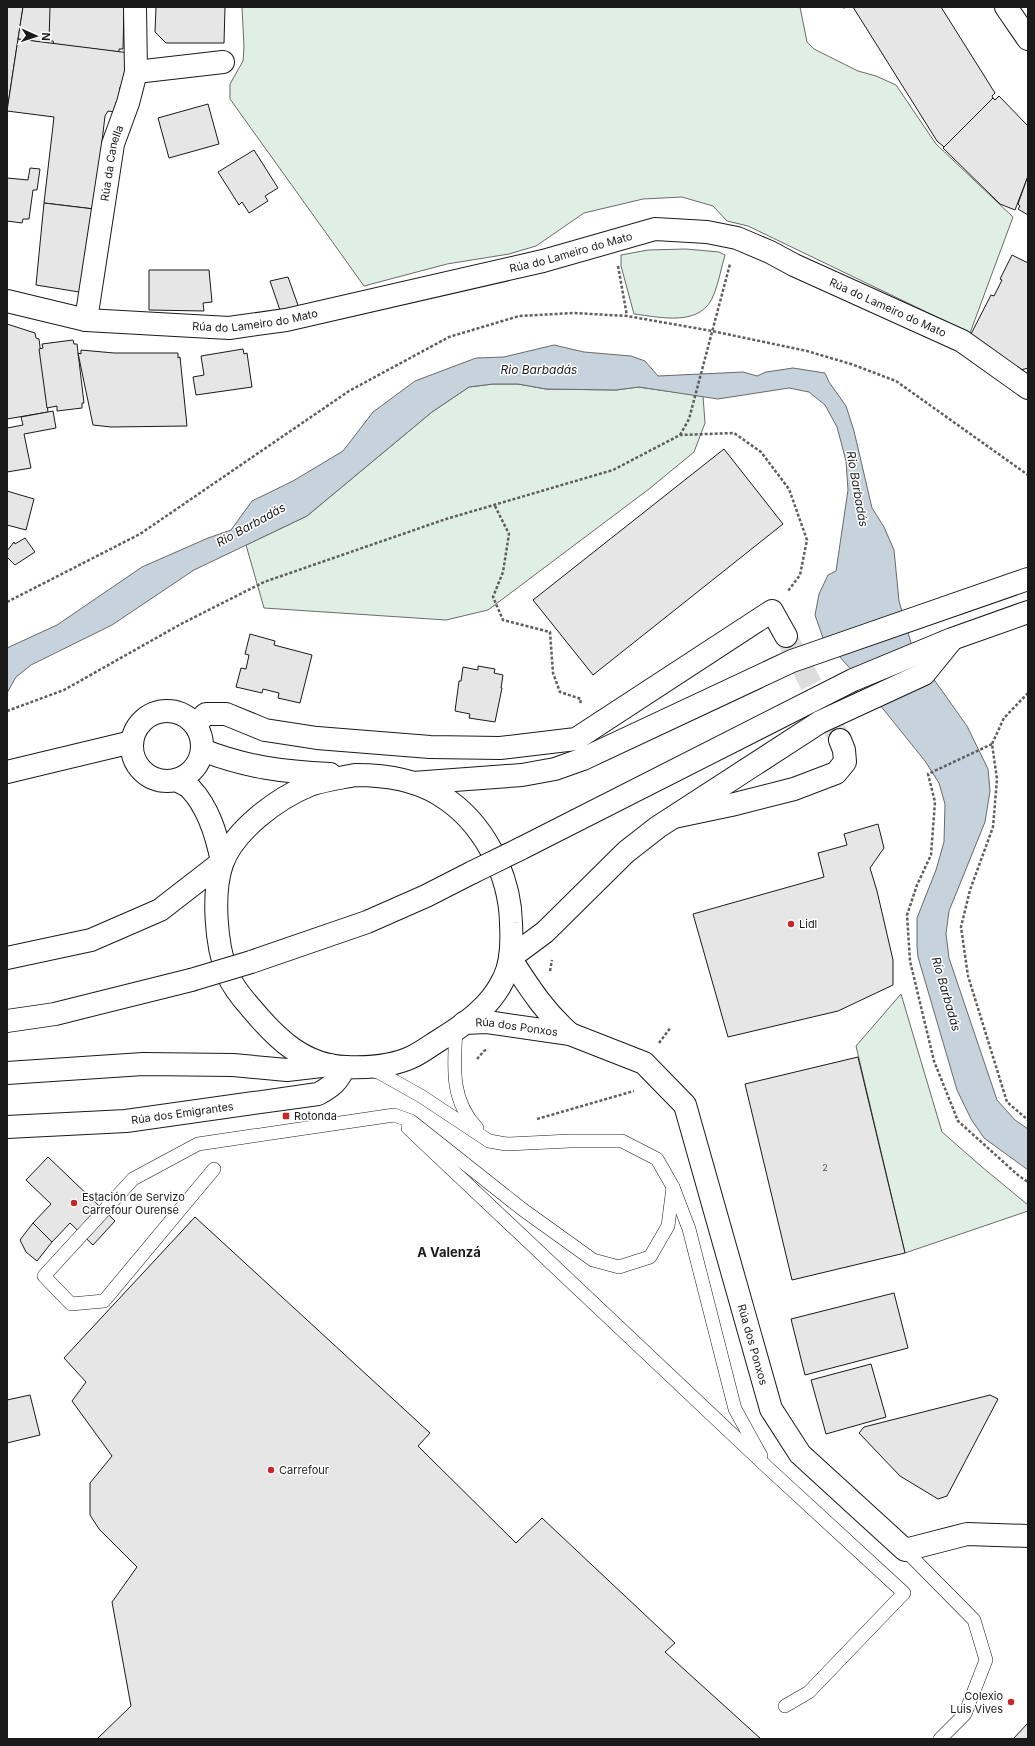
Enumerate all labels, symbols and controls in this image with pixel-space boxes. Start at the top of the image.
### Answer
north arrow [16,16,56,56]
text: N [39,32,53,41]
street label: Rúa da Canella [97,123,126,202]
street label: Rúa do Lameiro do Mato [508,229,634,275]
street label: Rúa do Lameiro do Mato [827,275,949,340]
street label: Rúa do Lameiro do Mato [192,306,320,335]
water label: Rio Barbadás [501,362,577,377]
water label: Rio Barbadás [843,450,872,528]
water label: Rio Barbadás [213,499,288,550]
place label: Lidl [799,917,817,931]
marker: Lidl [786,919,796,929]
water label: Río Barbadás [929,955,964,1033]
street label: Rúa dos Ponxos [475,1015,559,1039]
street label: Rúa dos Emigrantes [130,1099,235,1127]
place label: Rotonda [294,1109,337,1123]
marker: Rotonda [281,1111,291,1121]
house number: 2 [822,1162,828,1173]
place label: Estación de Servizo Carrefour Ourense [82,1190,185,1217]
marker: Estación de Servizo Carrefour Ourense [69,1198,79,1208]
district label: A Valenzá [417,1244,481,1260]
street label: Rúa dos Ponxos [735,1302,771,1387]
place label: Carrefour [279,1463,329,1477]
marker: Carrefour [266,1465,276,1475]
place label: Colexio Luis Vives [950,1689,1003,1716]
marker: Colexio Luis Vives [1006,1697,1016,1707]

